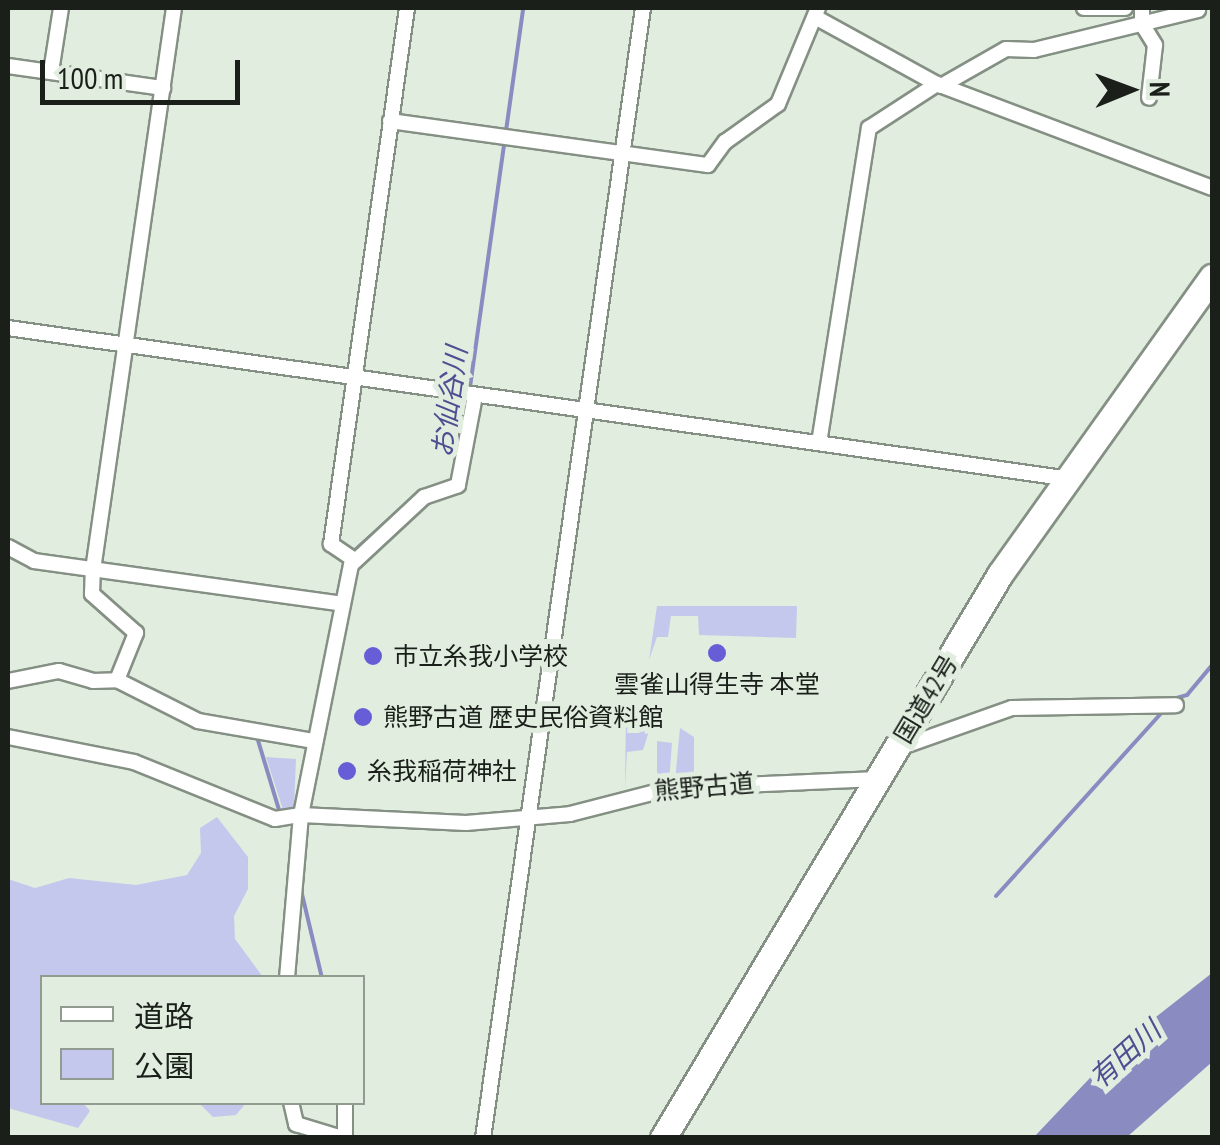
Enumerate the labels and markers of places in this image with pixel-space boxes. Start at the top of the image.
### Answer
place label: 市立糸我小学校 [393,641,568,671]
marker: 雲雀山得生寺 本堂 [706,642,728,664]
marker: 市立糸我小学校 [362,645,384,667]
place label: 雲雀山得生寺 本堂 [614,669,820,699]
place label: 熊野古道 歴史民俗資料館 [383,702,663,732]
marker: 熊野古道 歴史民俗資料館 [352,706,374,728]
place label: 糸我稲荷神社 [367,756,517,786]
marker: 糸我稲荷神社 [336,760,358,782]

